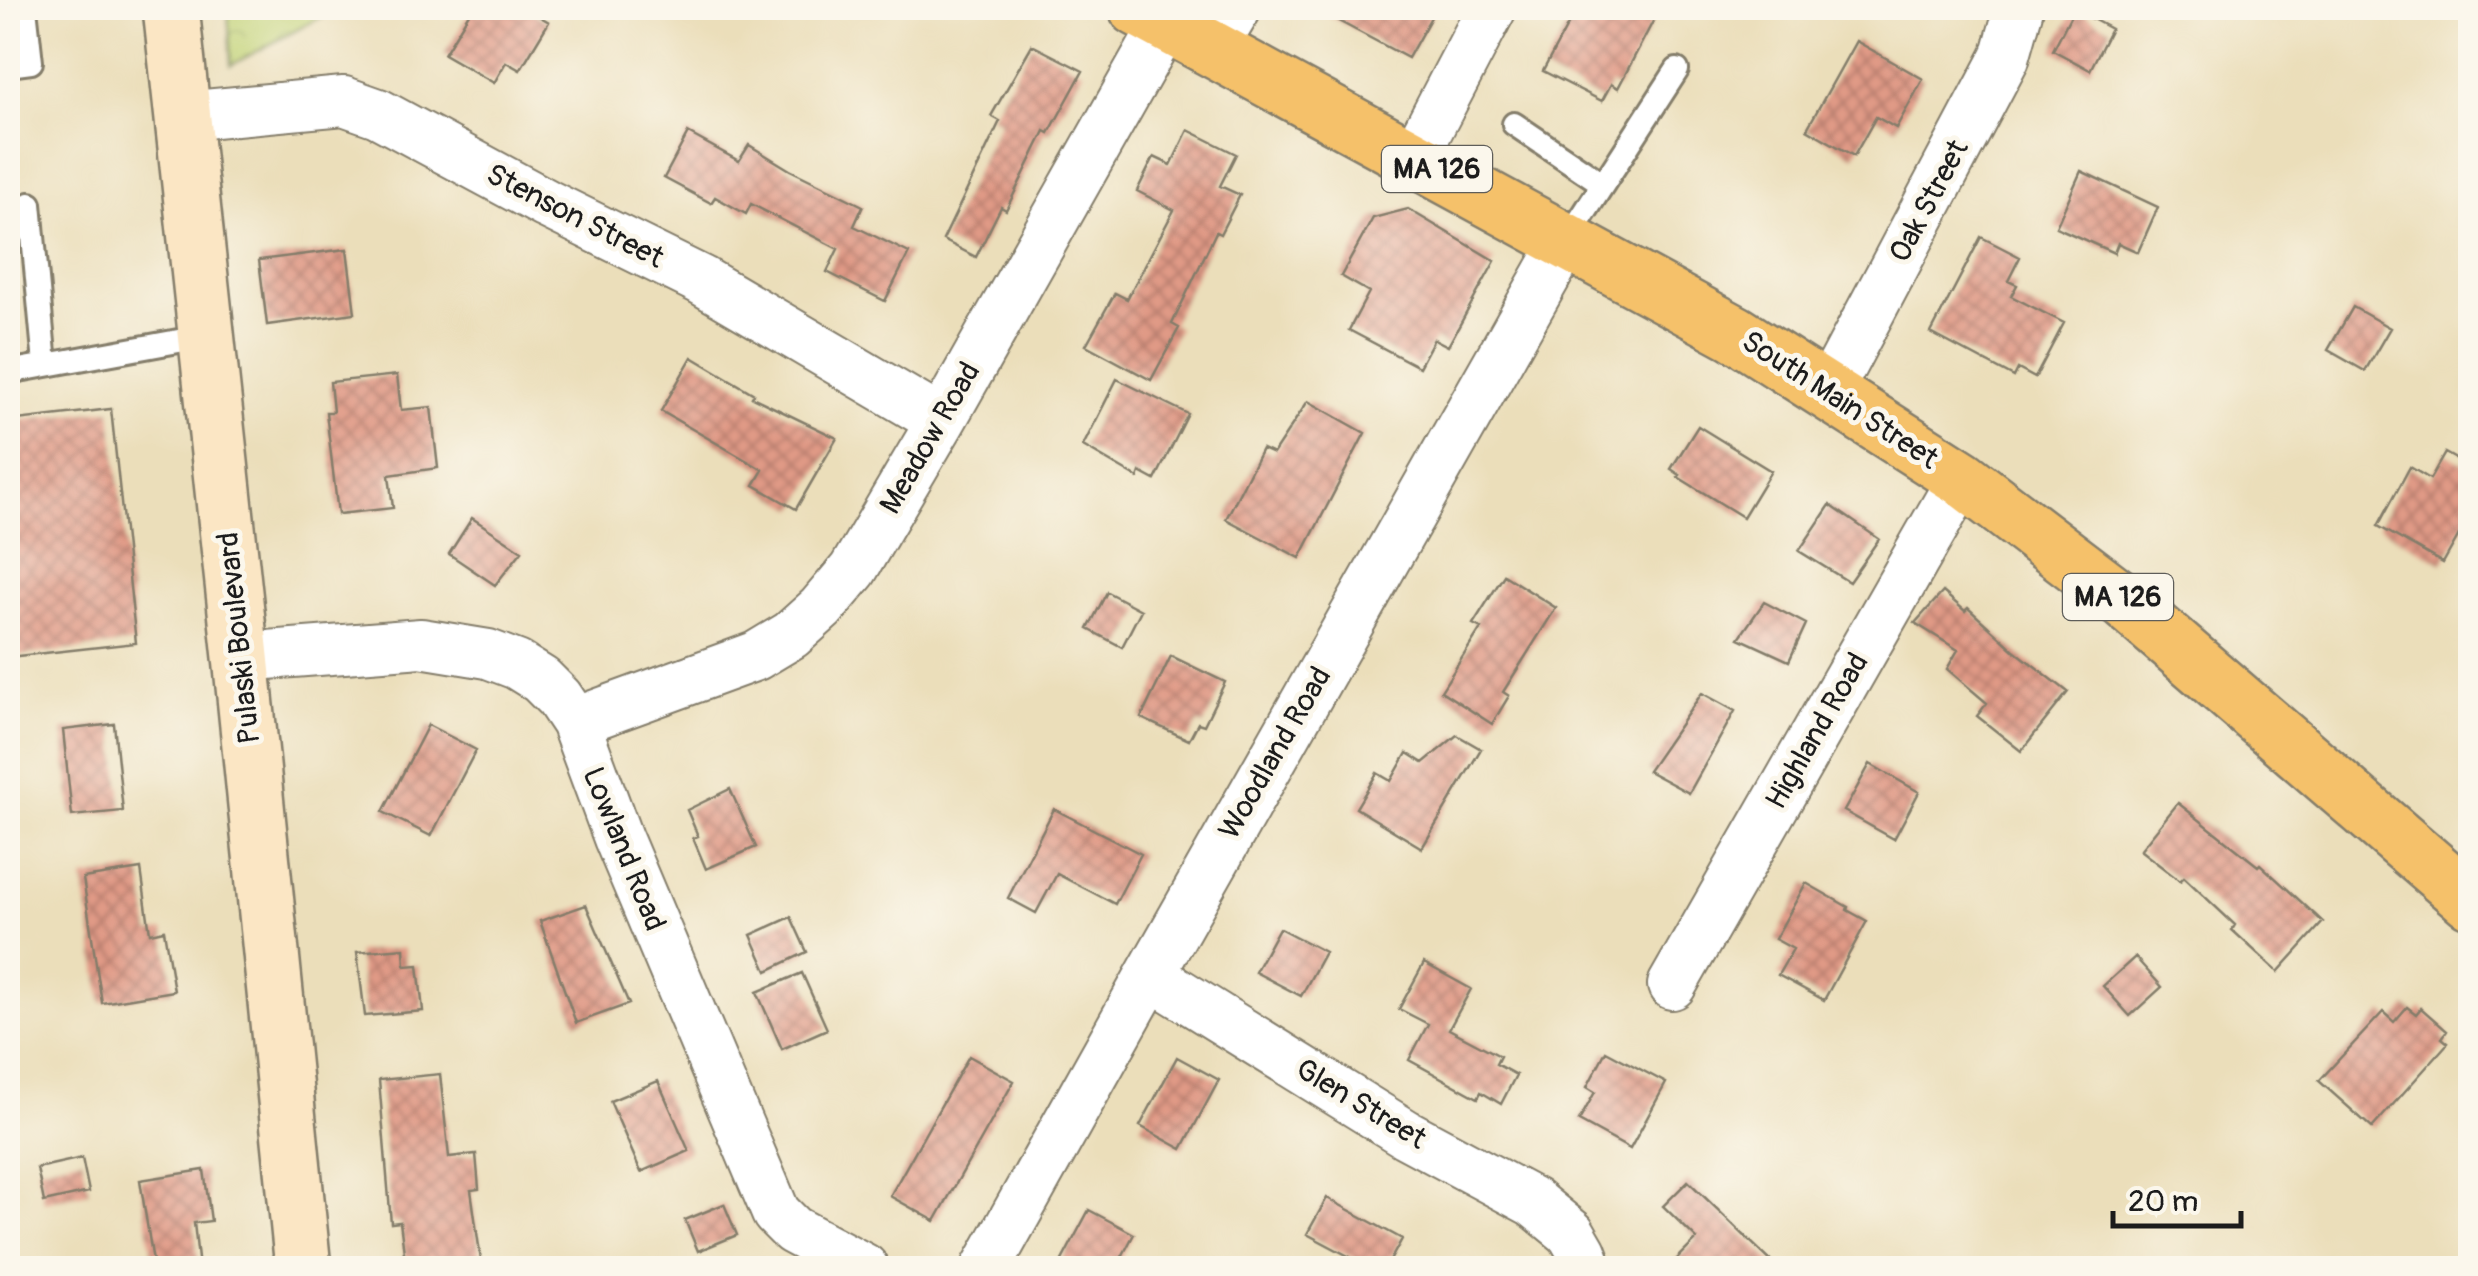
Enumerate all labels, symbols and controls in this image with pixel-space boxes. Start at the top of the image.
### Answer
street label: Oak Street [1881,133,1977,269]
road number: MA 126 [1382,146,1492,192]
street label: Stenson Street [480,155,671,277]
street label: South Main Street [1735,323,1946,478]
street label: Meadow Road [872,356,988,520]
street label: Pulaski Boulevard [209,530,269,746]
road number: MA 126 [2063,574,2173,620]
street label: Highland Road [1757,646,1877,816]
street label: Woodland Road [1211,660,1339,846]
street label: Lowland Road [574,762,674,936]
street label: Glen Street [1289,1051,1434,1158]
scale bar [2113,1166,2240,1228]
text: 20 m [2128,1183,2198,1220]

